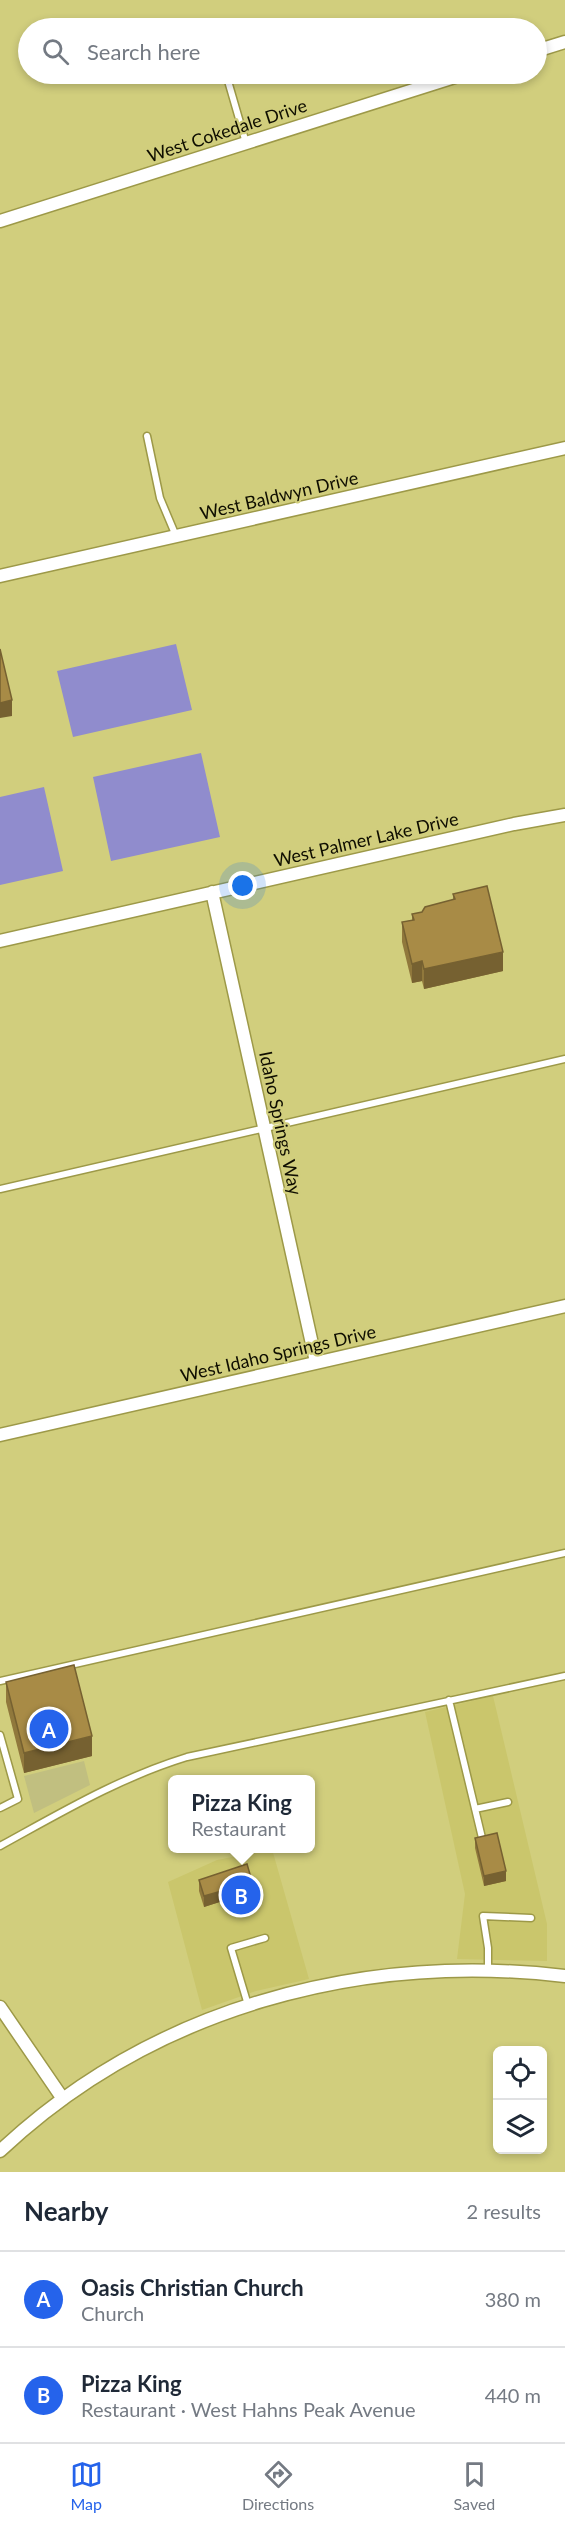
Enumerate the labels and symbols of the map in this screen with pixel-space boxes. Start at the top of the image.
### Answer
street label: West Cokedale Drive [144,94,310,166]
street label: West Baldwyn Drive [198,466,360,524]
street label: West Palmer Lake Drive [272,807,460,871]
your location [228,871,257,900]
street label: Idaho Springs Way [255,1049,307,1198]
street label: West Idaho Springs Drive [178,1320,378,1386]
pin: A [29,1706,68,1752]
pin: B [222,1872,260,1918]

